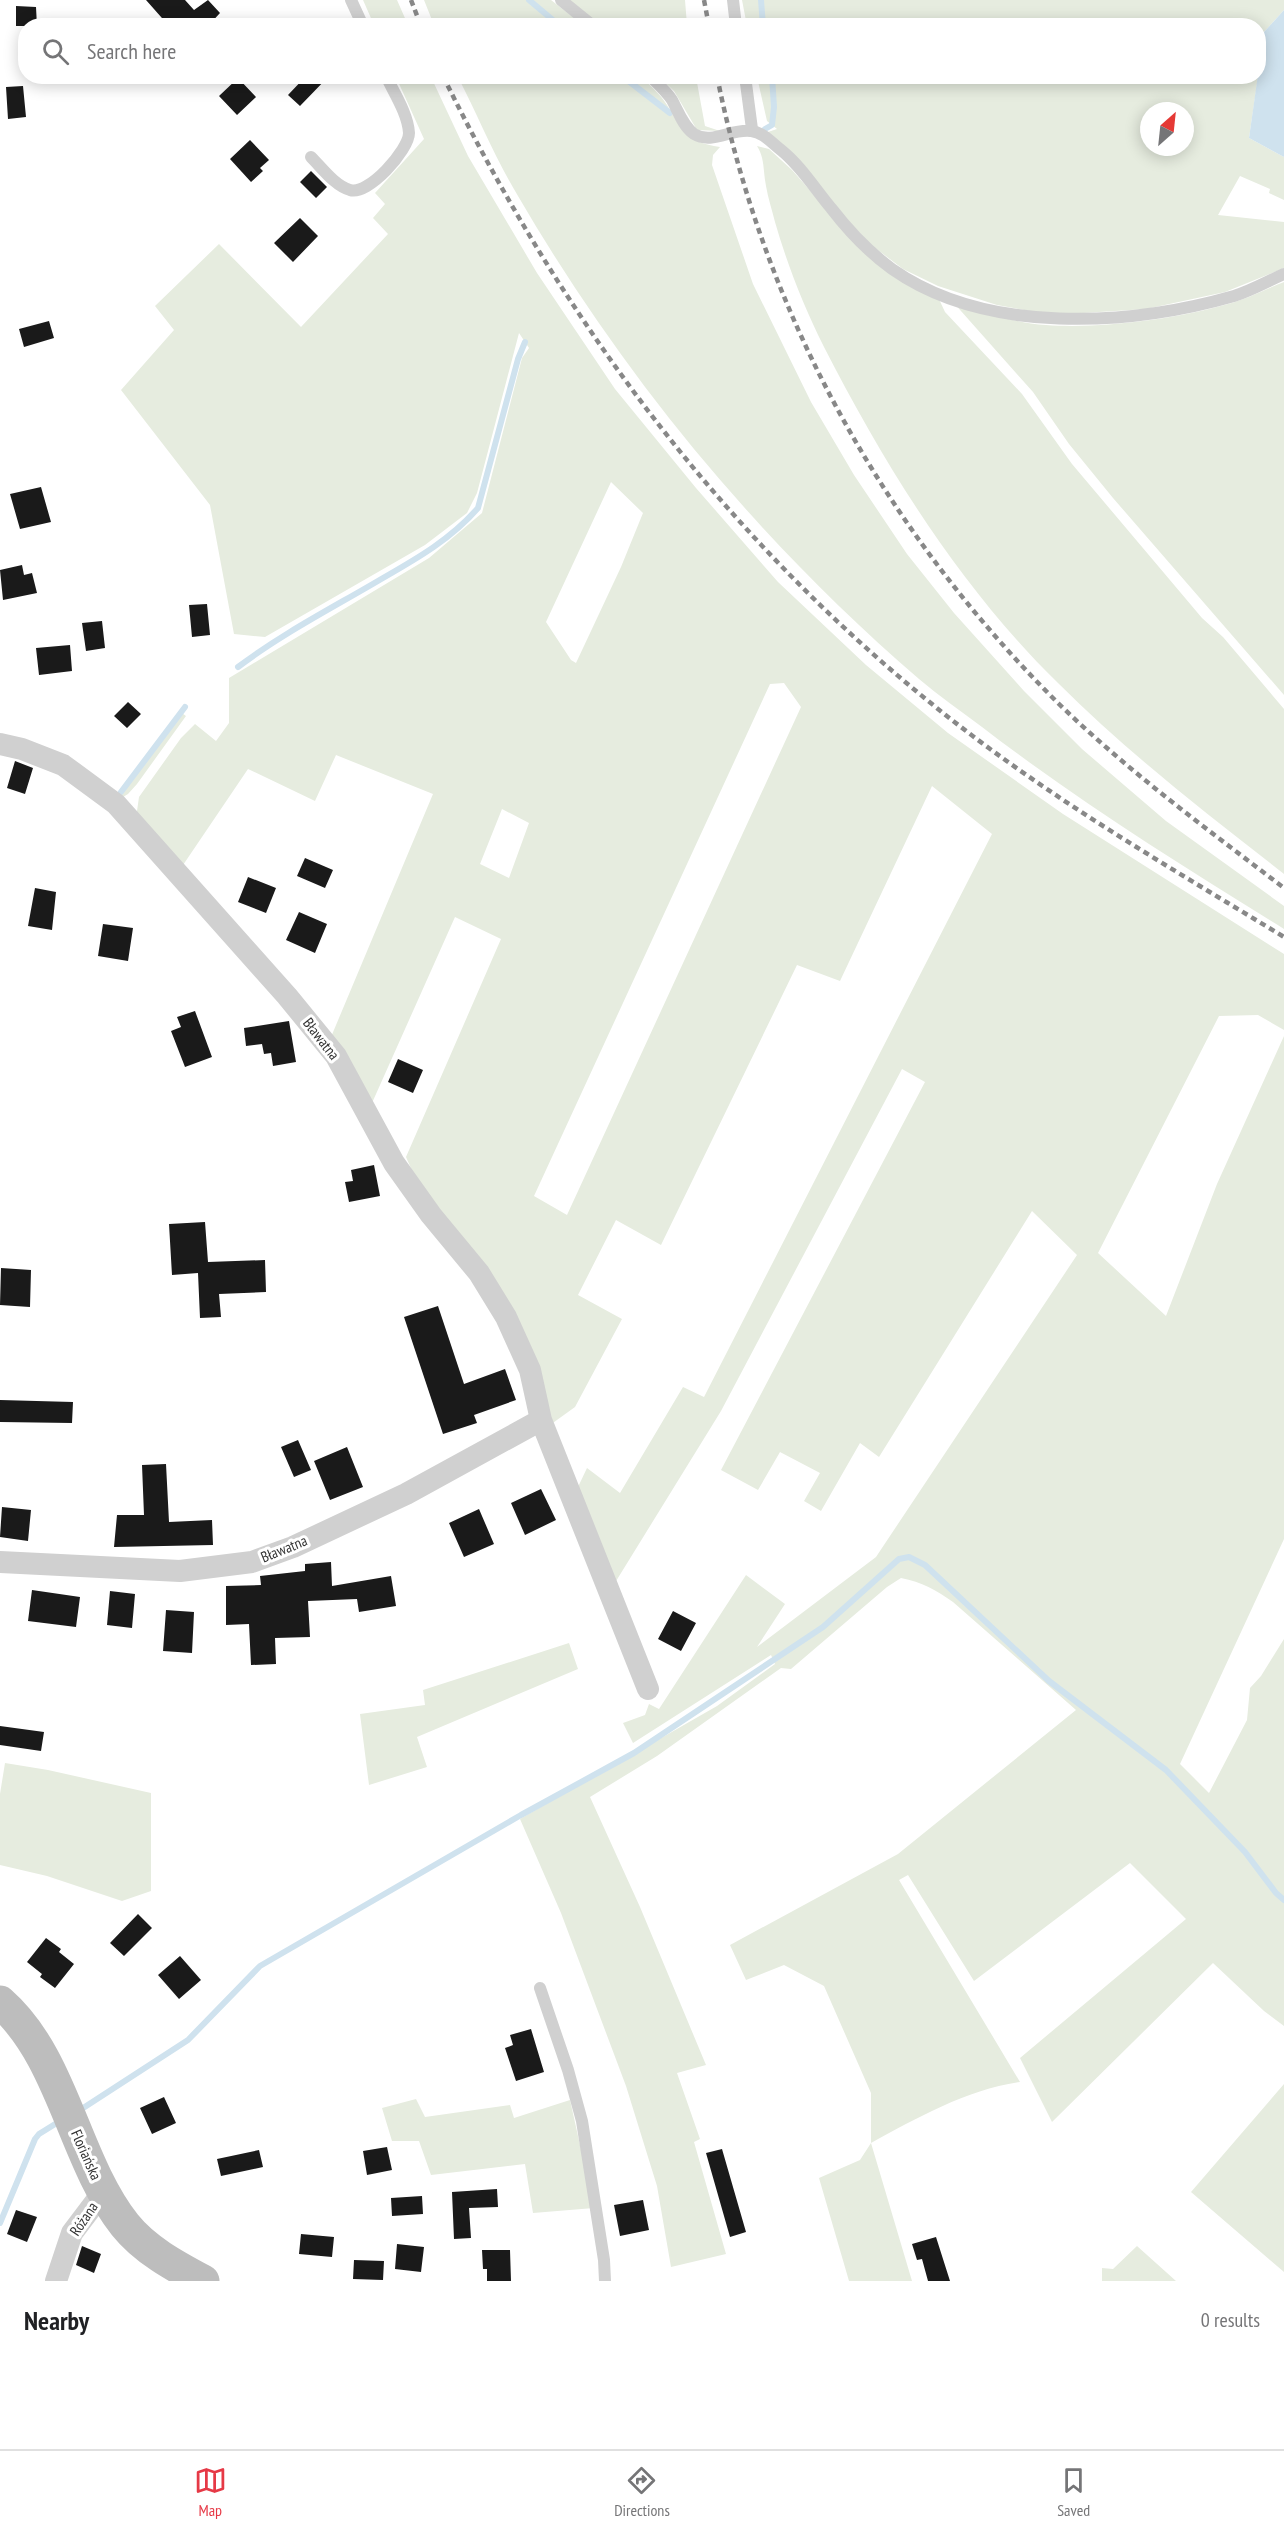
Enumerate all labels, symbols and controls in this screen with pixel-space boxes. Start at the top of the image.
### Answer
search box [18,18,1266,84]
icon: search [39,35,72,68]
text: Search here [87,37,176,65]
north arrow [1140,102,1194,156]
street label: Bławatna [299,1014,344,1064]
street label: Bławatna [258,1531,310,1566]
street label: Floriańska [67,2127,106,2183]
street label: Różana [65,2198,102,2239]
text: Nearby [24,2304,89,2337]
text: 0 results [1201,2307,1260,2333]
tab: Map [194,2464,227,2520]
tab: Directions [614,2464,670,2520]
tab: Saved [1057,2464,1090,2520]

